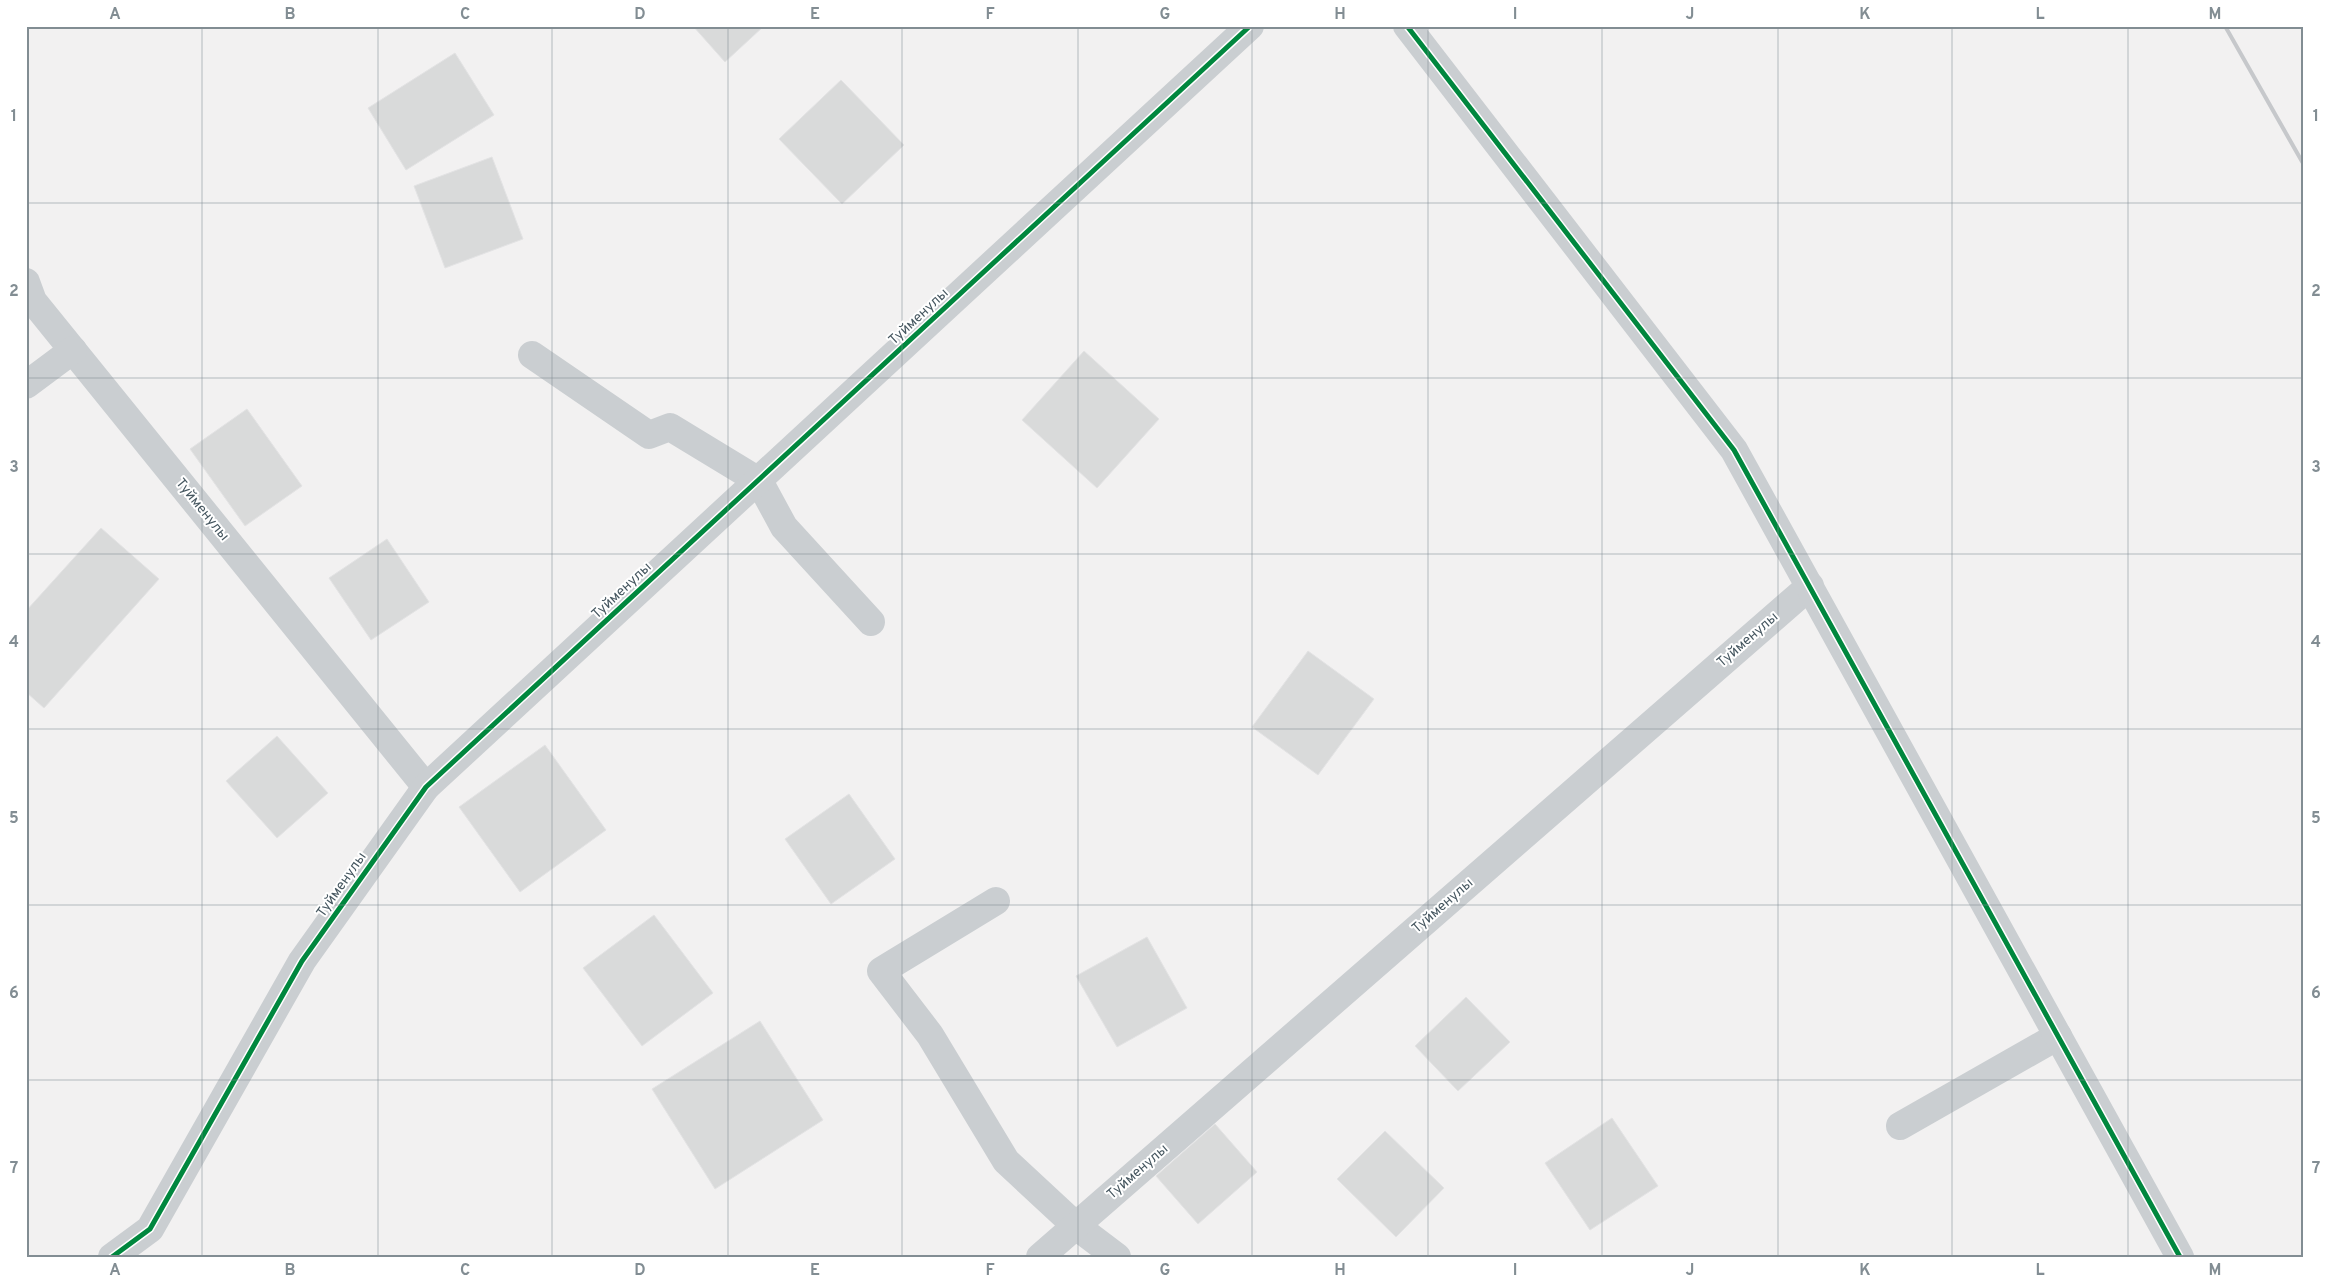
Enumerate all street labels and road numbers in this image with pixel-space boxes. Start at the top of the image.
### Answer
street label: Туйменулы [886,285,952,349]
street label: Туйменулы [172,475,232,545]
street label: Туйменулы [589,559,655,623]
street label: Туйменулы [1714,609,1782,671]
street label: Туйменулы [313,849,371,921]
street label: Туйменулы [1409,875,1477,937]
street label: Туйменулы [1104,1141,1172,1203]

